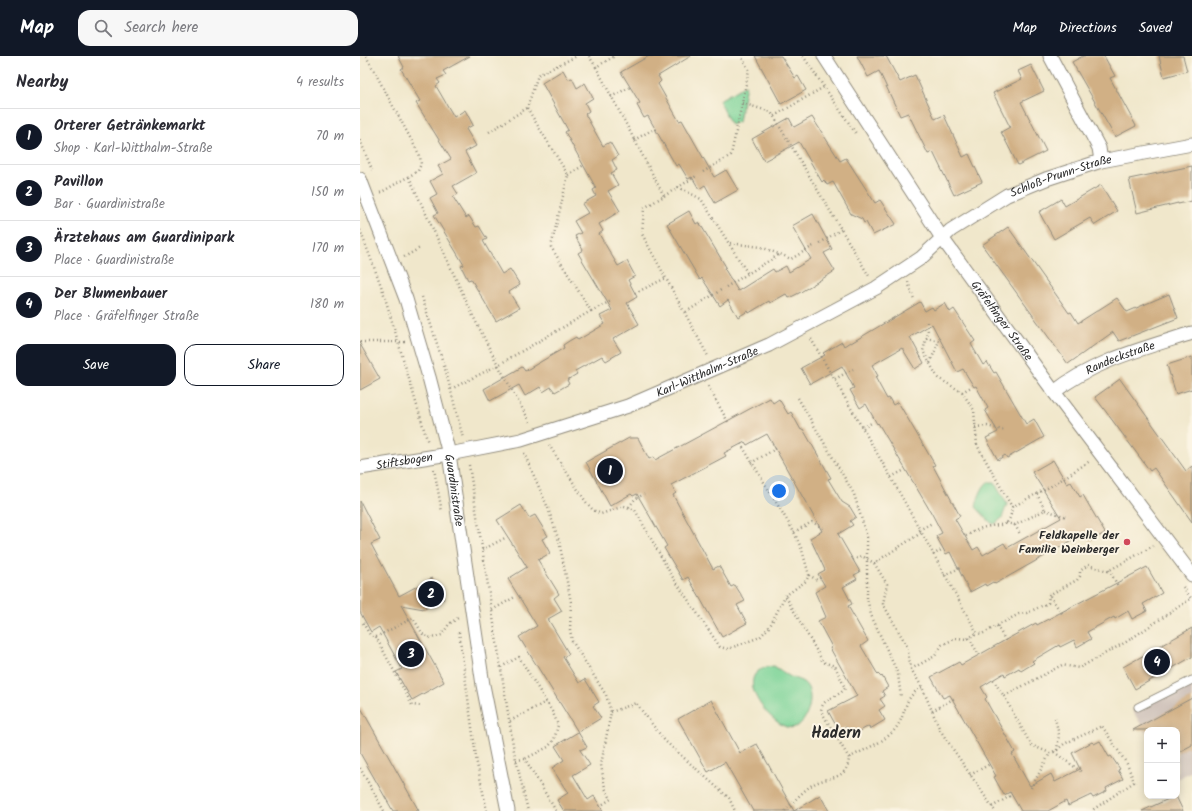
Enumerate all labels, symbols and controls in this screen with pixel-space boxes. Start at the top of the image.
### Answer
search box [78,10,358,46]
text: Map [20,13,54,43]
text: Search here [124,16,198,40]
icon: search [92,17,114,39]
text: Map [1012,17,1037,39]
text: Directions [1059,17,1117,39]
text: Saved [1139,17,1172,39]
text: Nearby [16,69,68,96]
text: 4 results [296,72,344,93]
text: Orterer Getränkemarkt [54,114,206,138]
text: 1 [27,126,31,147]
text: 70 m [316,126,344,147]
text: Shop · Karl-Witthalm-Straße [54,138,212,159]
street label: Schloß-Prunn-Straße [1007,150,1114,203]
text: Pavillon [54,170,103,194]
text: 2 [25,182,33,203]
text: 150 m [311,182,344,203]
text: Bar · Guardinistraße [54,194,165,215]
text: Ärztehaus am Guardinipark [54,226,234,250]
text: 3 [25,238,33,259]
text: 170 m [312,238,344,259]
text: Place · Guardinistraße [54,250,174,271]
street label: Gräfelfinger Straße [966,277,1038,366]
text: Der Blumenbauer [54,282,167,306]
text: 4 [25,294,33,315]
text: 180 m [310,294,344,315]
text: Place · Gräfelfinger Straße [54,306,199,327]
street label: Randeckstraße [1082,336,1158,380]
street label: Karl-Witthalm-Straße [653,341,762,403]
button: Save [16,344,176,386]
button: Share [184,344,344,386]
street label: Stiftsbogen [375,448,434,475]
street label: Guardinistraße [439,453,469,528]
pin: 1 [597,456,623,486]
your location [769,481,789,501]
place label: Feldkapelle der Familie Weinberger [1019,526,1120,559]
marker: Feldkapelle der Familie Weinberger [1122,537,1132,547]
pin: 2 [418,579,444,609]
pin: 3 [398,639,424,669]
pin: 4 [1144,647,1170,677]
district label: Hadern [811,721,861,746]
map controls [1144,727,1180,799]
button: + [1144,727,1180,763]
button: − [1144,763,1180,799]

